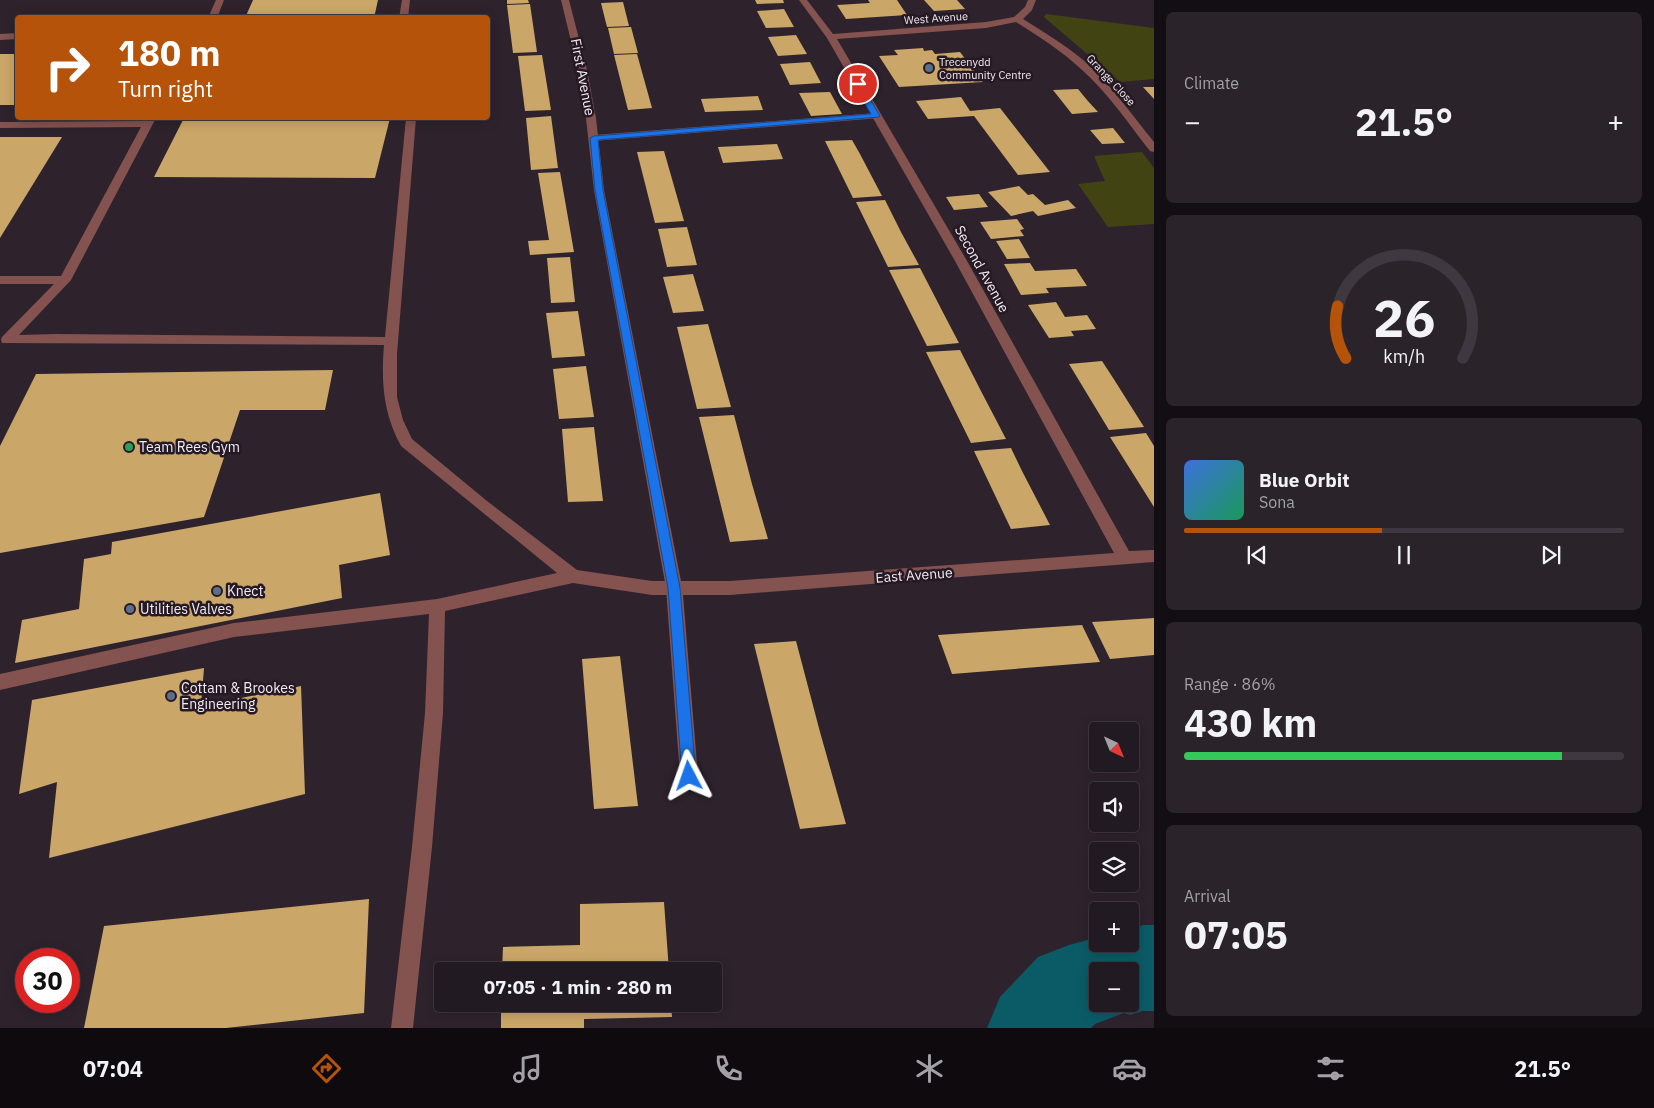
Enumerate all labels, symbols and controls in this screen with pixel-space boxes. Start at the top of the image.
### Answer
street label: West Avenue [904,9,968,27]
text: 180 m [118,30,221,76]
icon: right [35,35,100,100]
street label: First Avenue [567,37,599,117]
street label: Grange Close [1084,51,1138,109]
place label: Trecenydd Community Centre [939,55,1031,82]
marker: Trecenydd Community Centre [923,62,935,74]
pin [837,63,879,105]
icon: arrive [844,70,872,98]
text: Climate [1184,73,1239,93]
text: Turn right [118,74,213,103]
text: 21.5° [1355,97,1453,146]
text: − [1184,103,1201,140]
text: + [1607,103,1624,140]
street label: Second Avenue [951,222,1013,316]
text: 26 [1373,284,1435,351]
text: km/h [1383,345,1425,368]
place label: Team Rees Gym [139,438,240,456]
marker: Team Rees Gym [123,441,135,453]
text: Blue Orbit [1259,468,1349,492]
text: Sona [1259,492,1295,512]
icon: previous [1243,541,1271,569]
icon: pause [1390,541,1418,569]
icon: next [1537,541,1565,569]
street label: East Avenue [875,563,954,587]
place label: Knect [227,582,263,600]
marker: Knect [211,585,223,597]
place label: Utilities Valves [140,600,232,618]
marker: Utilities Valves [124,603,136,615]
text: Range · 86% [1184,674,1276,694]
place label: Cottam & Brookes Engineering [181,679,295,713]
marker: Cottam & Brookes Engineering [165,690,177,702]
text: 430 km [1184,698,1317,747]
north arrow [1089,722,1139,772]
map controls [1089,722,1139,1012]
position arrow [662,749,714,801]
button: sound [1089,782,1139,832]
button: layers [1089,842,1139,892]
text: Arrival [1184,886,1231,906]
button: + [1089,902,1139,952]
text: 07:05 [1184,910,1288,959]
speed limit sign: 30 [15,948,80,1013]
button: − [1089,962,1139,1012]
text: 07:05 · 1 min · 280 m [484,975,672,999]
icon: directions [309,1051,344,1086]
icon: music [510,1051,545,1086]
icon: phone [711,1051,746,1086]
icon: climate [912,1051,947,1086]
icon: car [1112,1051,1147,1086]
icon: filters [1313,1051,1348,1086]
text: 07:04 [83,1054,143,1083]
text: 21.5° [1514,1054,1571,1083]

